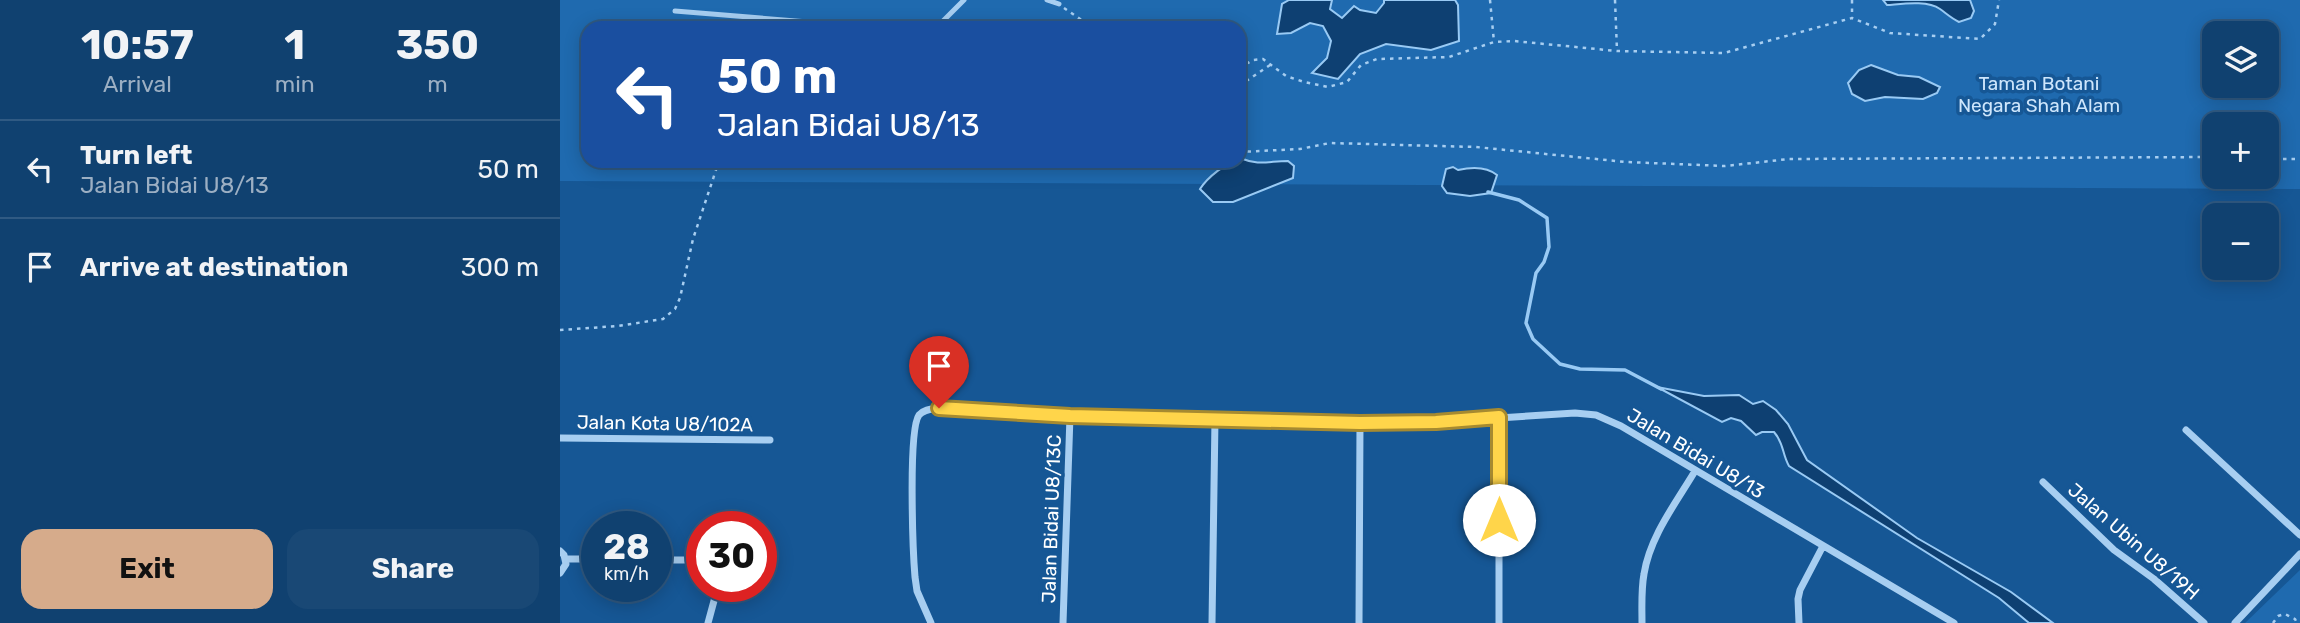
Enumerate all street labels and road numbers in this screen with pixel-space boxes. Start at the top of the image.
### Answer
street label: Jalan Bidai U8/13 [1623,403,1769,503]
street label: Jalan Kota U8/102A [577,410,754,437]
street label: Jalan Bidai U8/13C [1037,434,1066,604]
street label: Jalan Ubin U8/19H [2063,478,2204,605]

